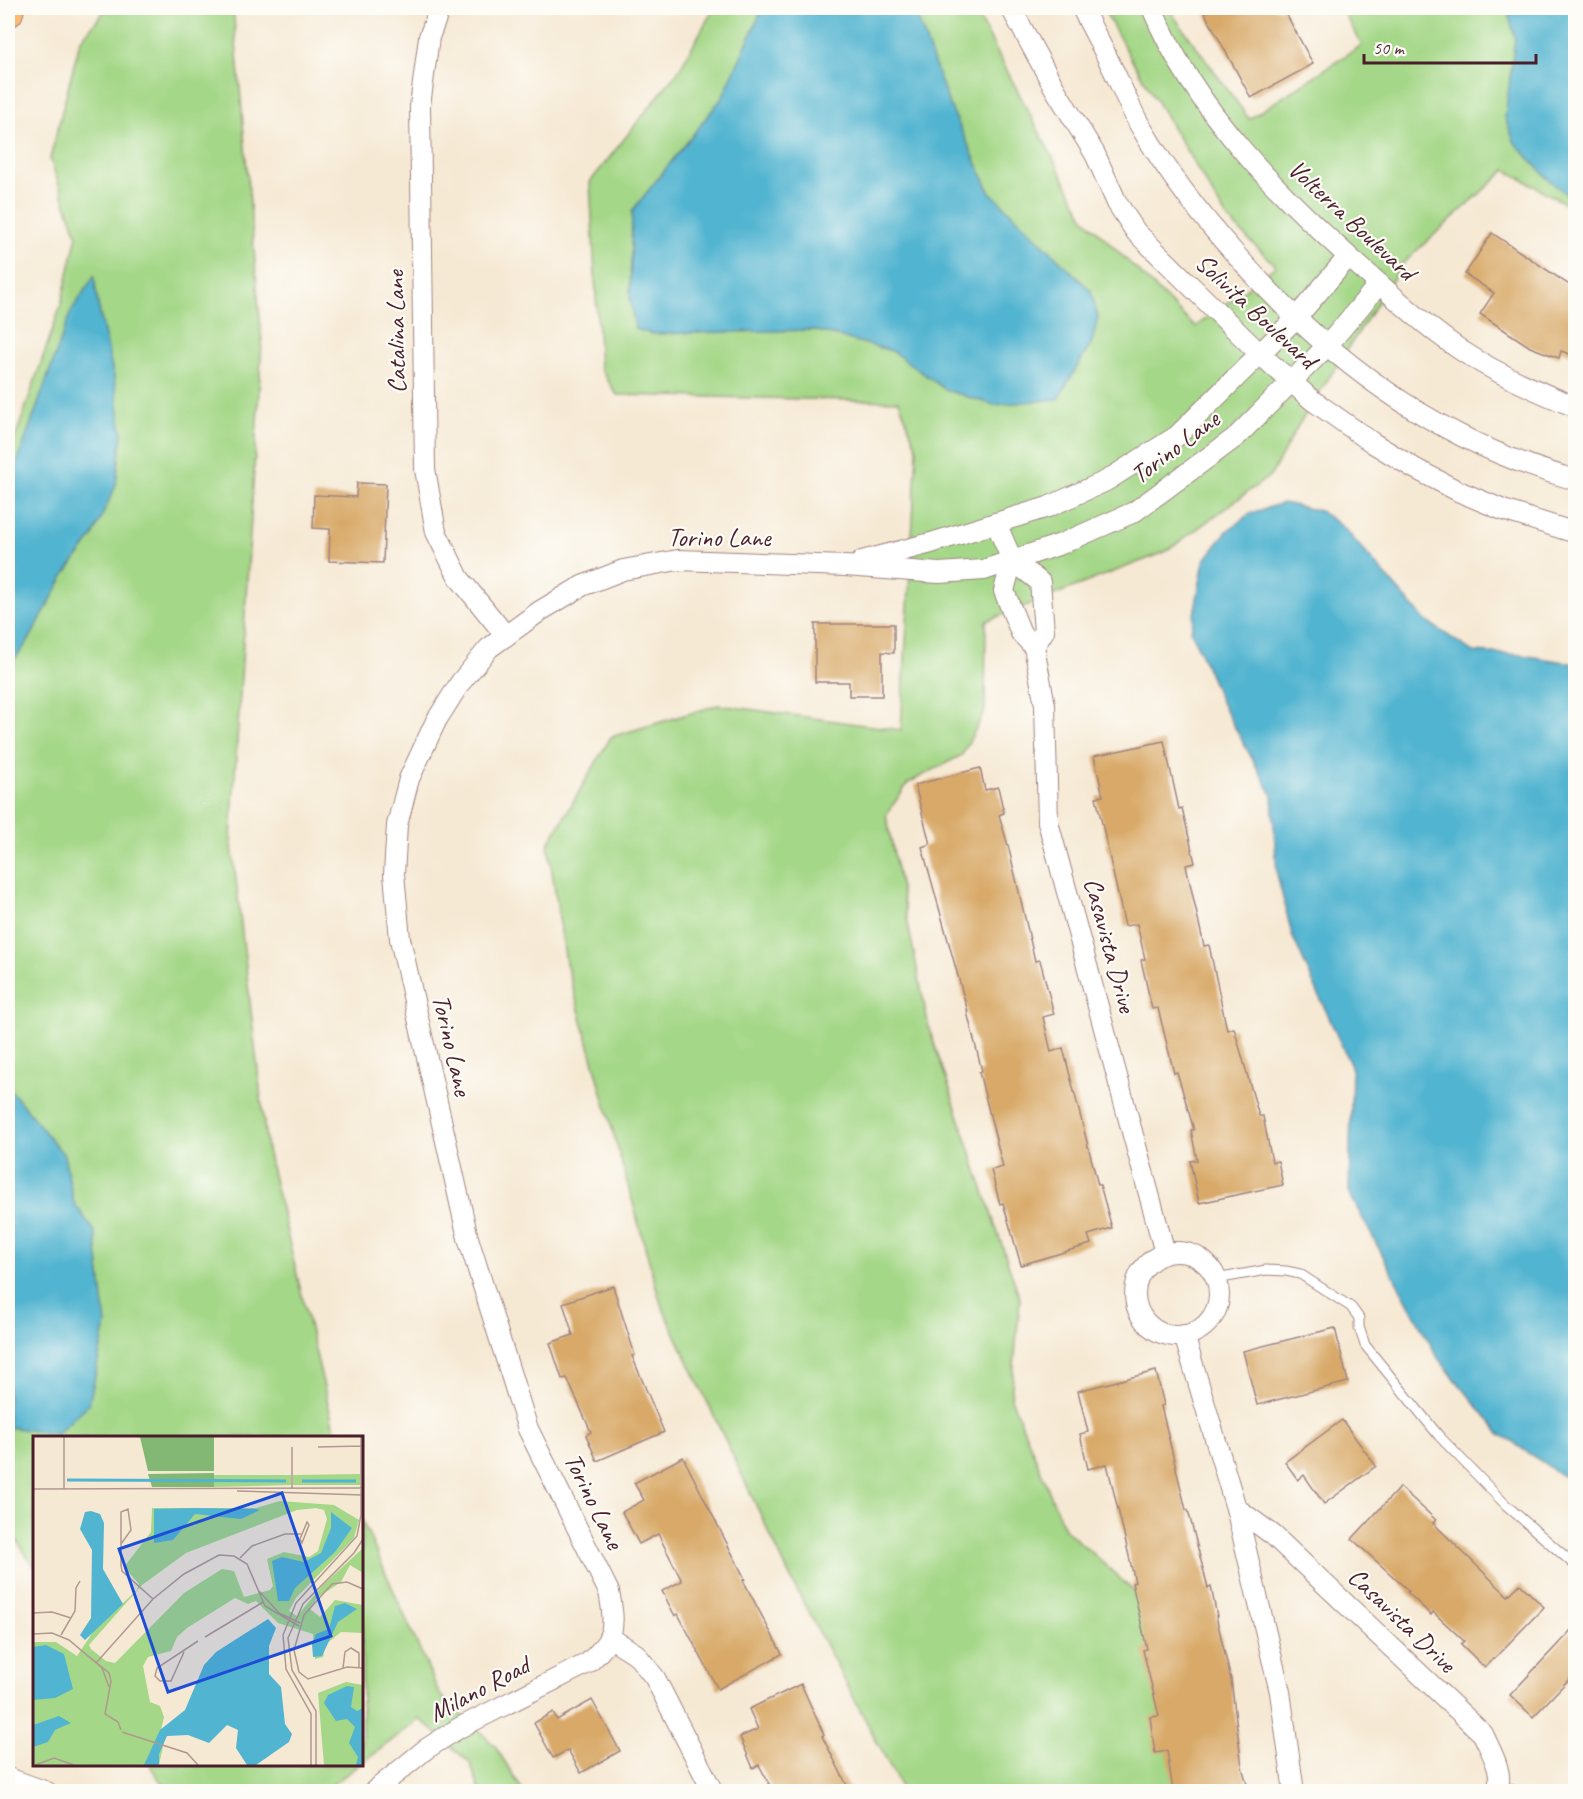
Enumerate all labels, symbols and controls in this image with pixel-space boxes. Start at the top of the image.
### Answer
scale bar [1364,27,1536,65]
text: 50 m [1373,37,1406,59]
street label: Volterra Boulevard [1281,152,1426,290]
street label: Solivita Boulevard [1188,246,1326,378]
street label: Catalina Lane [378,269,414,394]
street label: Torino Lane [1124,402,1227,491]
street label: Torino Lane [668,521,772,554]
street label: Casavista Drive [1076,874,1144,1017]
street label: Torino Lane [424,991,480,1100]
inset map [33,1436,363,1766]
street label: Torino Lane [557,1448,632,1556]
street label: Casavista Drive [1341,1560,1464,1681]
street label: Milano Road [423,1647,538,1729]

